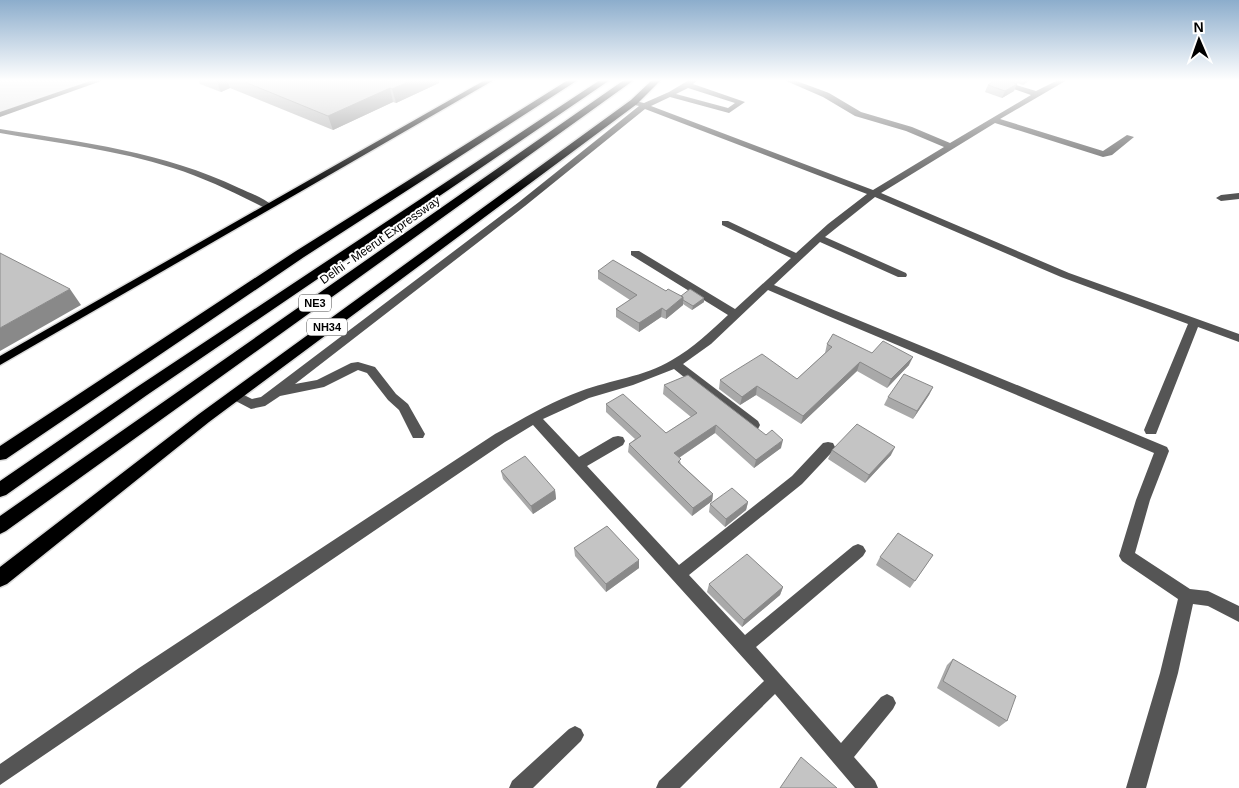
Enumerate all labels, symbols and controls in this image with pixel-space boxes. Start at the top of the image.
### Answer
north arrow [1174,15,1224,65]
text: N [1193,19,1204,35]
street label: Delhi - Meerut Expressway [317,193,443,287]
road number: NE3 [299,294,331,312]
road number: NH34 [307,318,347,336]

